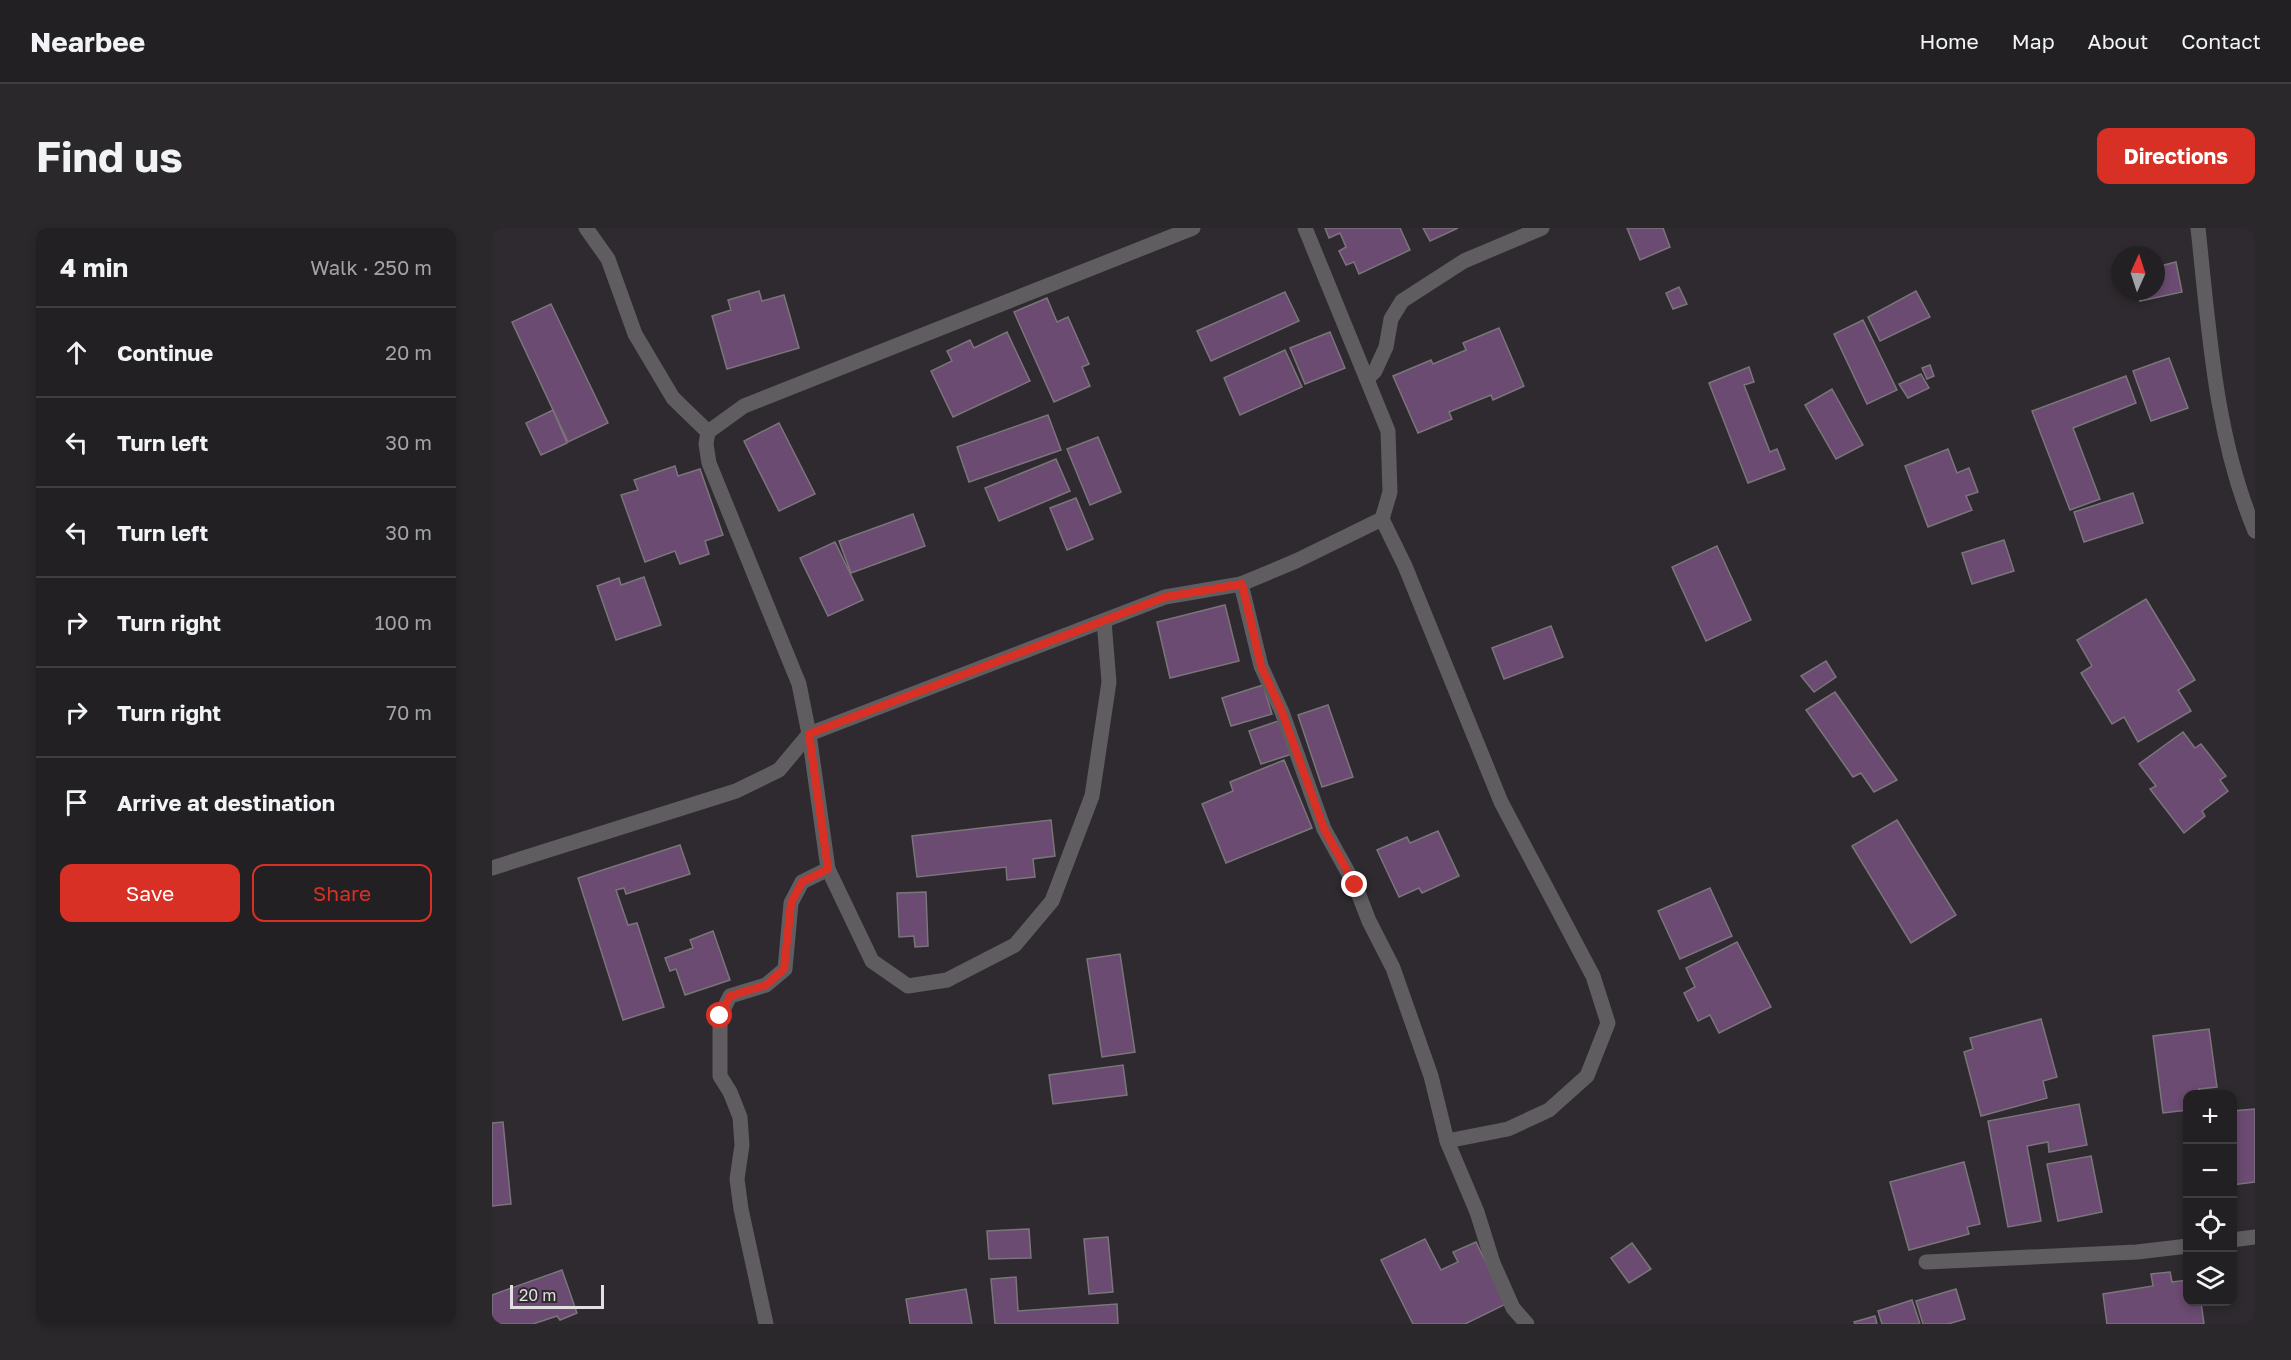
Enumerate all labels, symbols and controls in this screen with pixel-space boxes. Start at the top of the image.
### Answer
text: Nearbee [30,25,145,58]
text: Home [1919,28,1979,54]
text: Map [2012,28,2055,54]
text: About [2088,28,2148,54]
text: Contact [2181,28,2261,54]
button: Directions [2097,128,2255,184]
text: Find us [36,131,183,181]
north arrow [2111,246,2165,300]
text: 4 min [60,252,128,283]
text: Walk · 250 m [310,255,432,279]
icon: ahead [60,336,93,369]
text: Continue [117,339,213,366]
text: 20 m [385,340,432,364]
icon: left [60,426,93,459]
text: Turn left [117,429,208,456]
text: 30 m [385,430,432,454]
icon: left [60,516,93,549]
text: Turn left [117,519,208,546]
text: 30 m [385,520,432,544]
icon: right [60,606,93,639]
text: Turn right [117,609,221,636]
text: 100 m [375,610,432,634]
icon: right [60,696,93,729]
text: Turn right [117,699,221,726]
text: 70 m [386,700,432,724]
icon: arrive [60,786,93,819]
text: Arrive at destination [117,789,335,816]
button: Save [60,864,240,922]
button: Share [252,864,432,922]
route end [1341,871,1367,897]
route start [706,1002,732,1028]
map controls [2183,1090,2237,1306]
button: + [2183,1090,2237,1144]
button: − [2183,1144,2237,1198]
button: locate [2183,1198,2237,1252]
button: layers [2183,1252,2237,1306]
scale bar [510,1282,604,1310]
text: 20 m [519,1285,556,1305]

